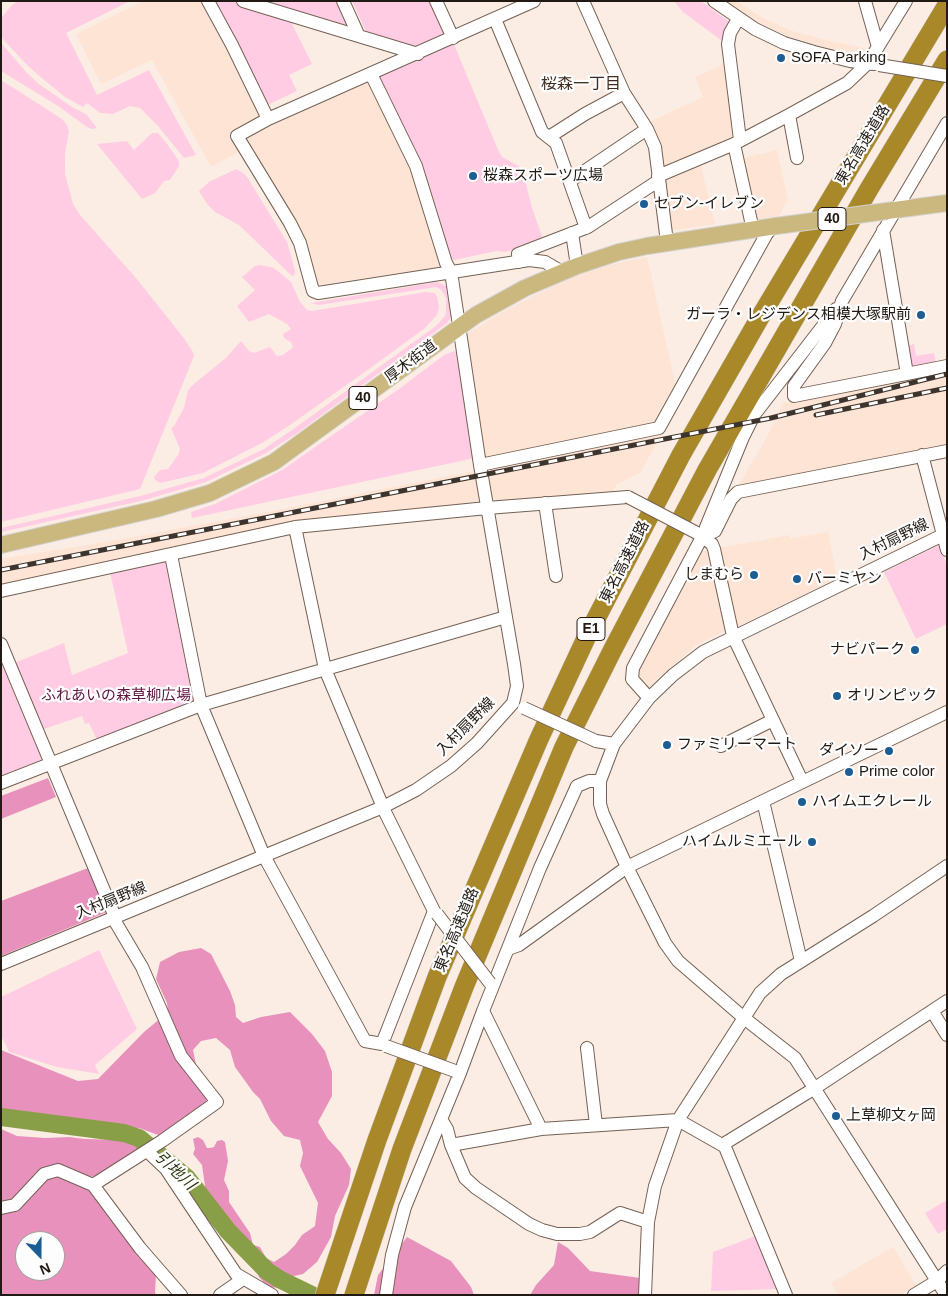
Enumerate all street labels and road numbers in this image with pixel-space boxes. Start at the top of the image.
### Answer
street label: 東名高速道路 [832,102,894,188]
road number: 40 [818,208,846,230]
street label: 厚木街道 [382,337,440,387]
road number: 40 [349,386,377,409]
street label: 入村扇野線 [856,515,932,565]
street label: 東名高速道路 [597,518,653,606]
road number: E1 [577,618,605,640]
street label: 入村扇野線 [433,694,499,760]
street label: 入村扇野線 [73,879,149,923]
street label: 東名高速道路 [431,885,483,975]

